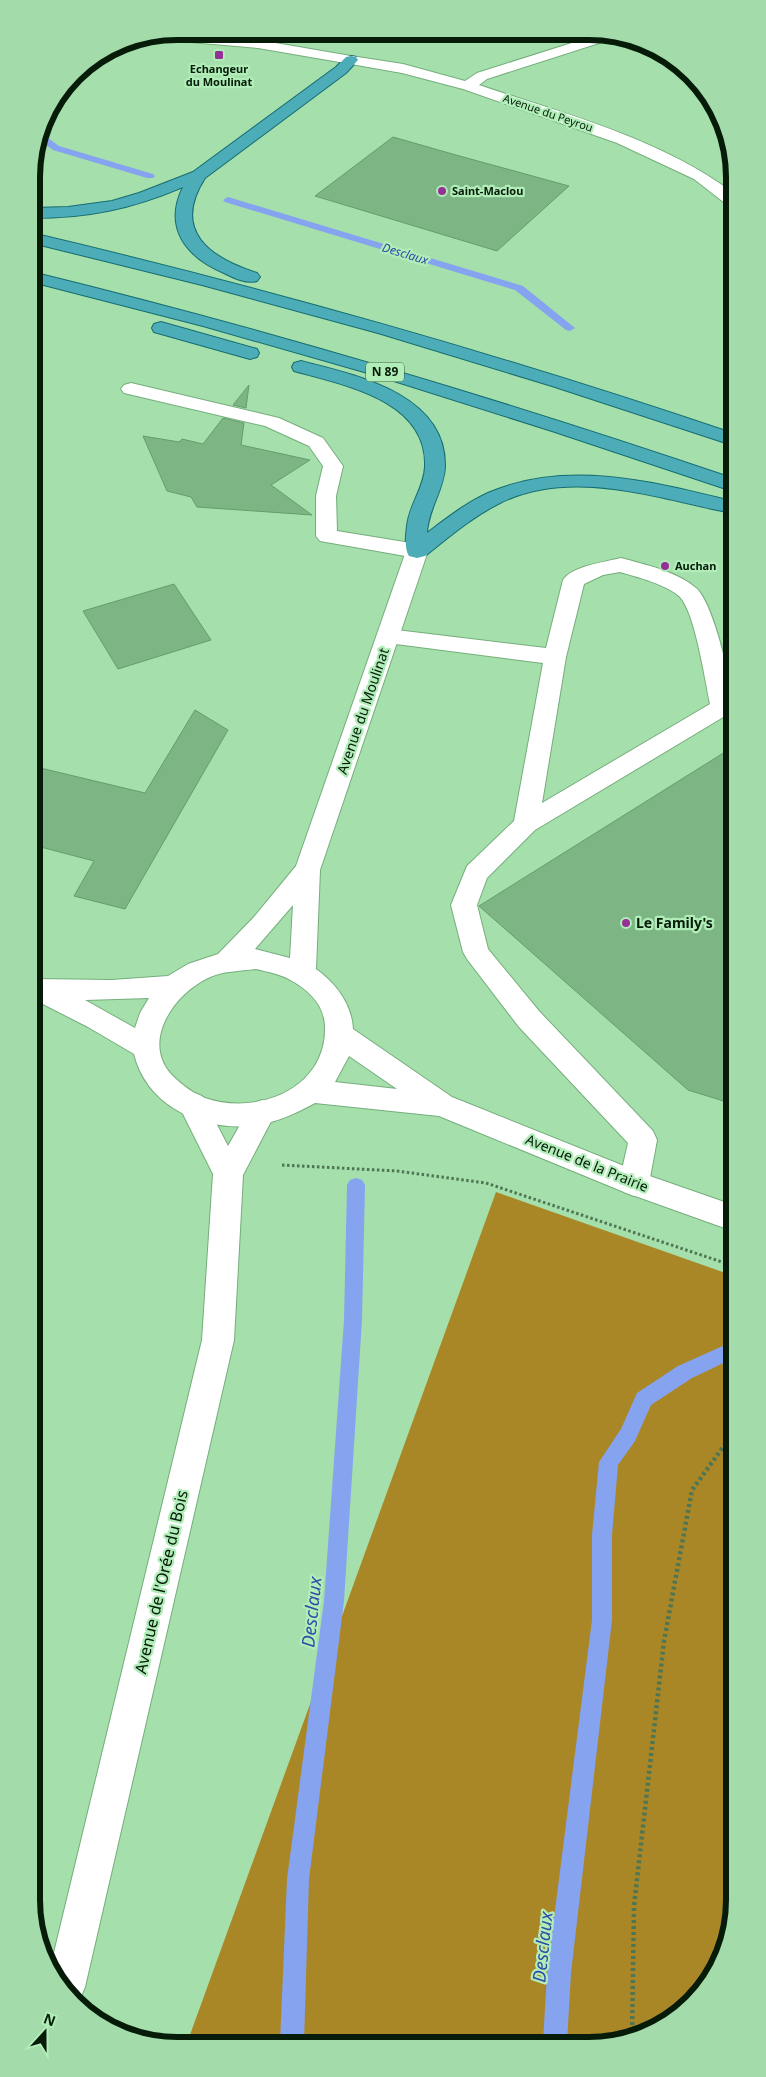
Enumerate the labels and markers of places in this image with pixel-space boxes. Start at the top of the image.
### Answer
marker: Echangeur du Moulinat [213,49,225,61]
place label: Echangeur du Moulinat [186,61,252,89]
place label: Saint-Maclou [452,183,523,198]
marker: Saint-Maclou [436,185,448,197]
place label: Auchan [675,558,716,573]
marker: Auchan [659,560,671,572]
place label: Le Family's [636,913,713,932]
marker: Le Family's [620,917,632,929]

